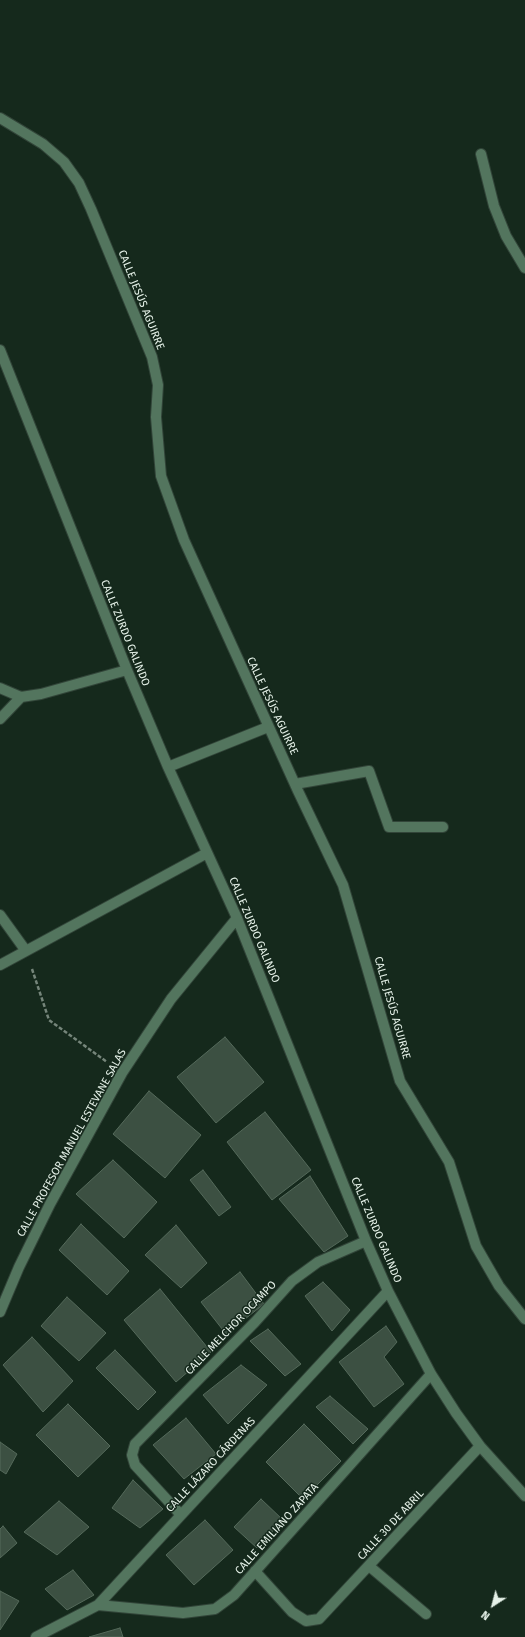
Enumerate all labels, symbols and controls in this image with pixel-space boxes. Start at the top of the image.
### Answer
street label: CALLE JESÚS AGUIRRE [115,248,167,352]
street label: CALLE ZURDO GALINDO [98,578,152,688]
street label: CALLE JESÚS AGUIRRE [244,655,300,757]
street label: CALLE ZURDO GALINDO [226,875,282,985]
street label: CALLE JESÚS AGUIRRE [371,955,413,1061]
street label: CALLE PROFESOR MANUEL ESTEVANE SALAS [15,1047,129,1239]
street label: CALLE ZURDO GALINDO [348,1175,404,1285]
street label: CALLE MELCHOR OCAMPO [183,1278,279,1378]
street label: CALLE LÁZARO CÁRDENAS [164,1415,258,1515]
street label: CALLE EMILIANO ZAPATA [233,1481,321,1577]
street label: CALLE 30 DE ABRIL [355,1487,427,1563]
north arrow [473,1585,513,1625]
text: N [479,1608,492,1623]

